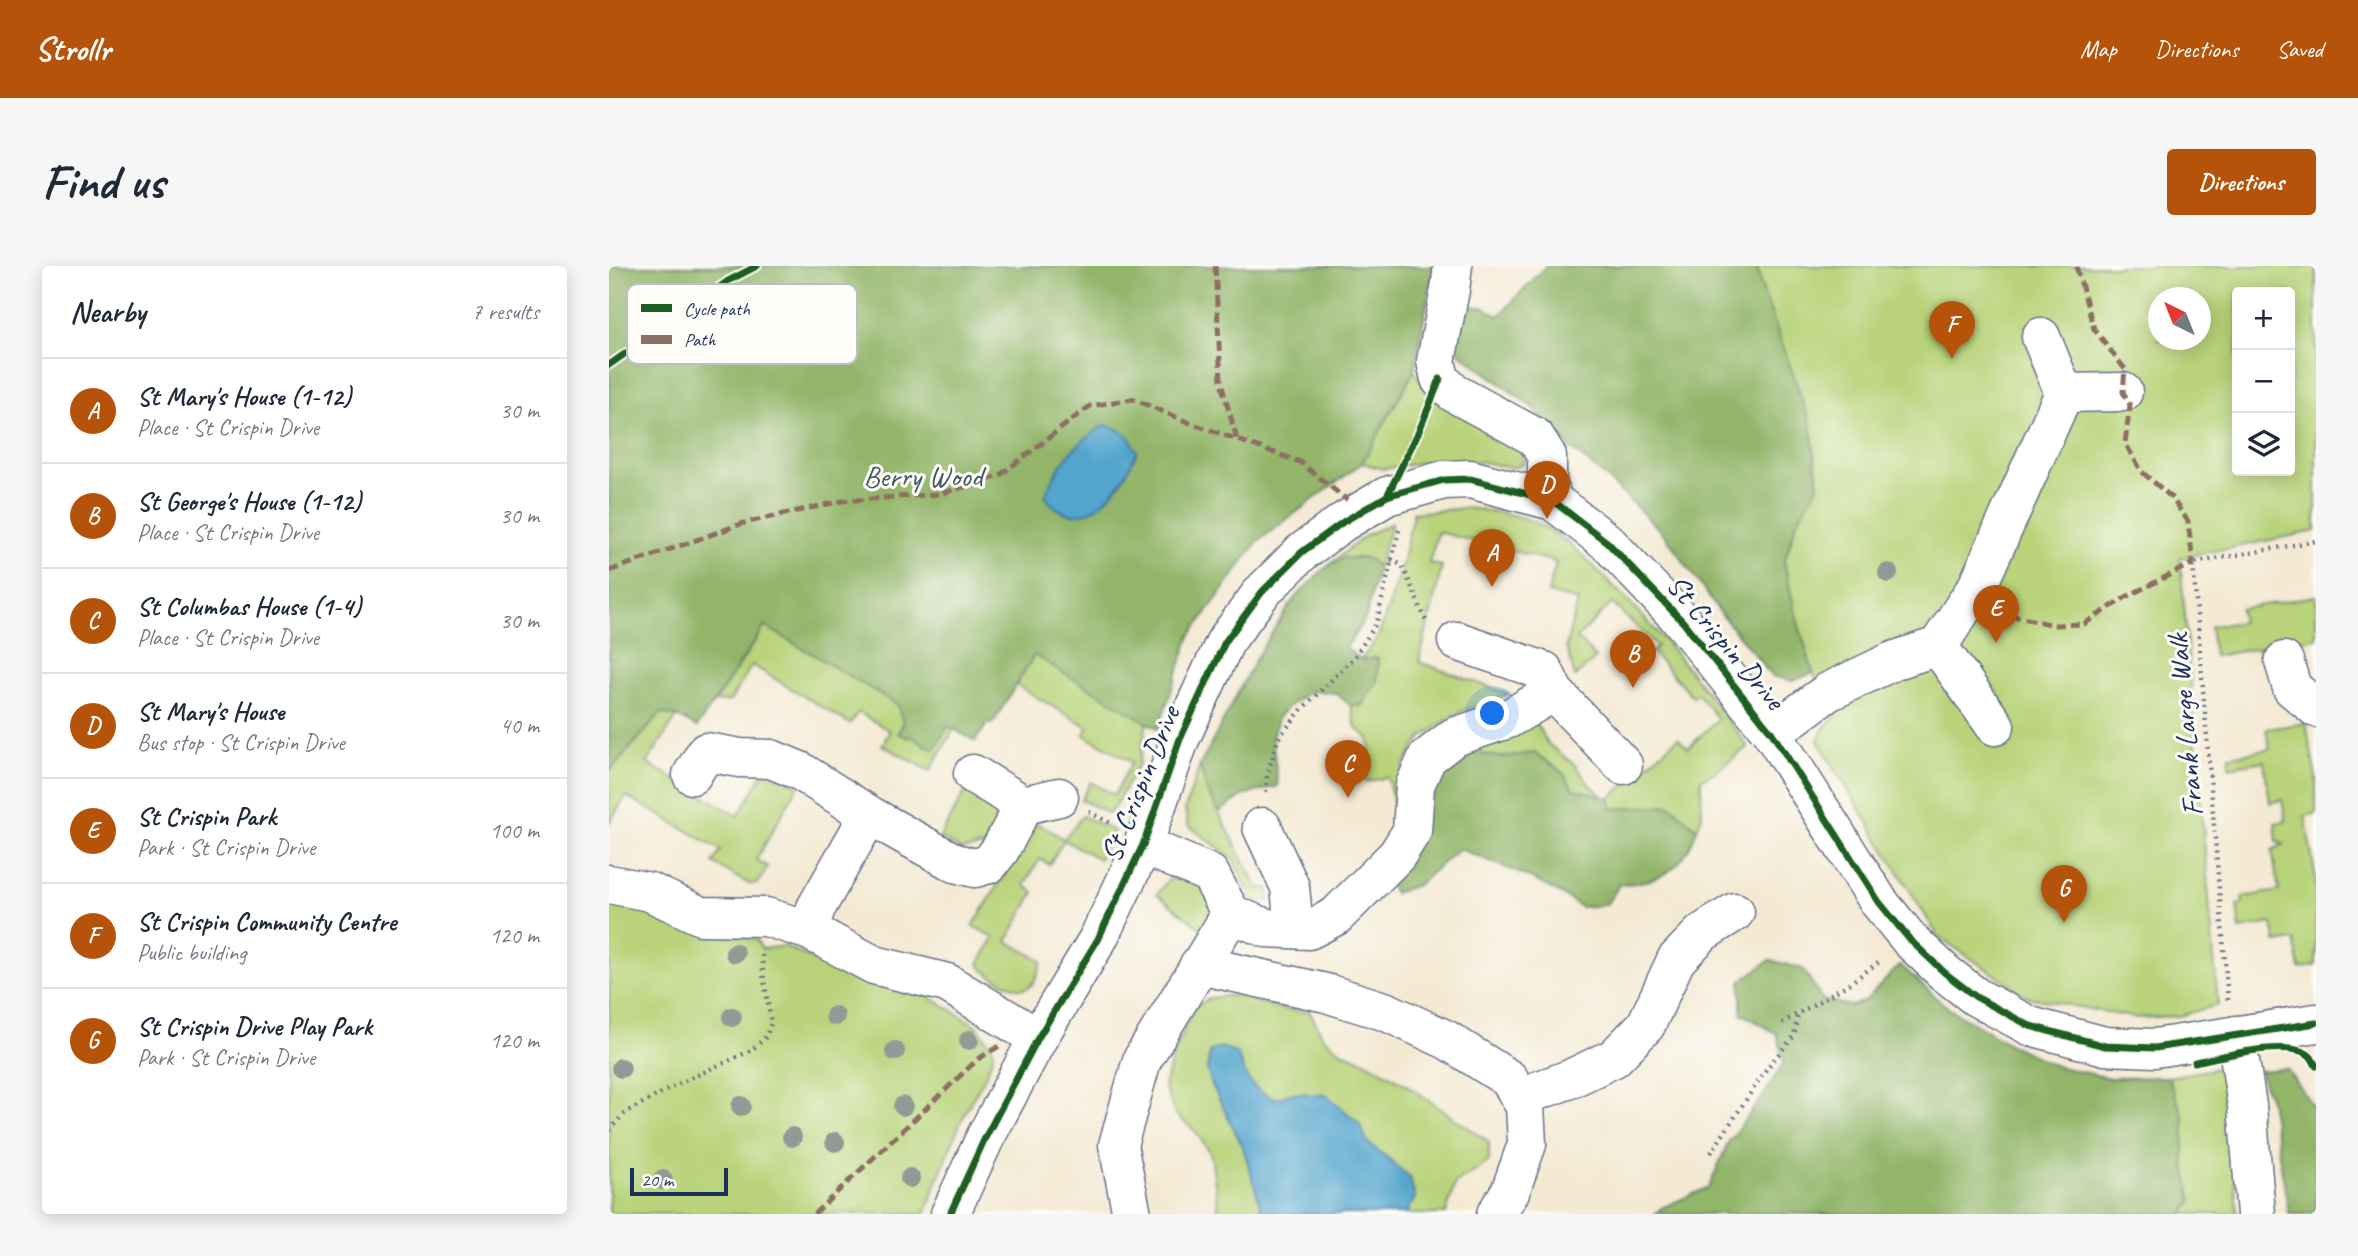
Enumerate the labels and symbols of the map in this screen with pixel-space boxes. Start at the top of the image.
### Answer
legend [627,284,857,364]
north arrow [2148,287,2211,350]
text: Cycle path [684,297,750,321]
pin: F [1929,301,1975,359]
text: Path [684,328,717,352]
park label: Berry Wood [863,457,987,495]
pin: D [1524,461,1570,519]
pin: A [1469,529,1515,587]
street label: St Crispin Drive [1659,567,1795,719]
pin: E [1973,585,2019,643]
pin: B [1610,630,1656,688]
street label: Frank Large Walk [2158,630,2212,818]
your location [1475,696,1509,730]
street label: St Crispin Drive [1092,698,1189,867]
pin: C [1325,740,1371,798]
pin: G [2041,865,2087,923]
scale bar [630,1165,728,1197]

